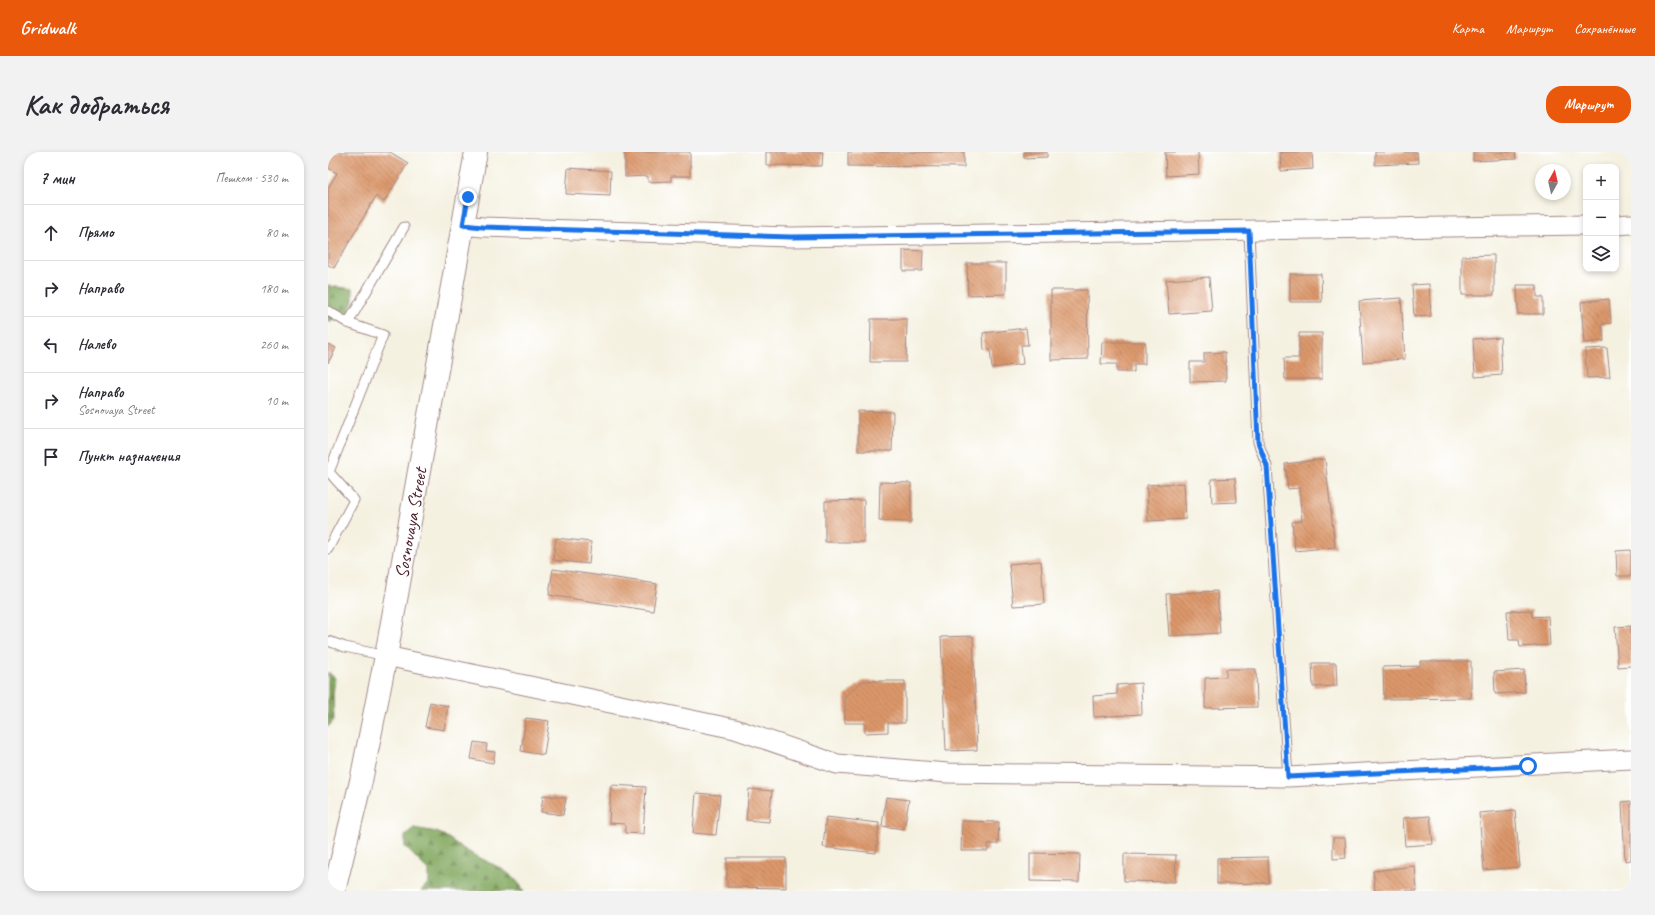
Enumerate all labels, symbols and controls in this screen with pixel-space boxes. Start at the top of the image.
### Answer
text: Gridwalk [20,16,76,40]
text: Карта [1452,20,1484,37]
text: Маршрут [1506,20,1552,37]
text: Сохранённые [1574,20,1635,37]
button: Маршрут [1546,86,1631,123]
text: Как добраться [24,87,169,122]
north arrow [1535,164,1571,200]
map controls [1583,164,1619,272]
button: + [1583,164,1619,200]
text: 7 мин [40,168,75,189]
text: Пешком · 530 m [215,170,288,186]
route end [459,188,477,206]
button: − [1583,200,1619,236]
icon: ahead [40,222,62,244]
text: Прямо [78,223,114,242]
text: 80 m [266,225,288,241]
button: layers [1583,236,1619,272]
icon: right [40,278,62,300]
text: Направо [78,279,124,298]
text: 180 m [260,281,288,297]
icon: left [40,334,62,356]
text: Налево [78,335,116,354]
text: 260 m [260,337,288,353]
text: Направо [78,383,124,402]
icon: right [40,390,62,412]
text: 10 m [266,393,288,409]
text: Sosnovaya Street [78,402,154,418]
icon: arrive [40,446,62,468]
text: Пункт назначения [78,447,180,466]
street label: Sosnovaya Street [389,464,433,580]
route start [1519,757,1537,775]

